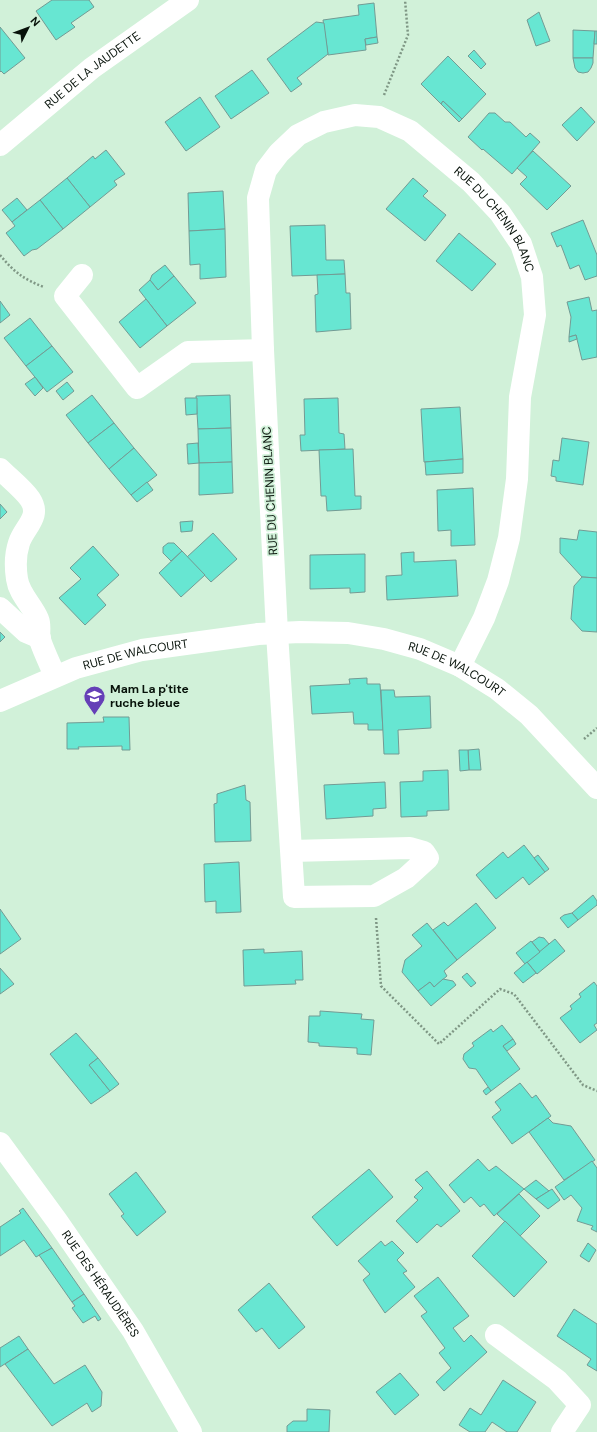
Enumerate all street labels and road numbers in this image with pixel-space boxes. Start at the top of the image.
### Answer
street label: RUE DE LA JAUDETTE [41,28,144,112]
street label: RUE DU CHENIN BLANC [451,163,538,275]
street label: RUE DU CHENIN BLANC [259,426,281,556]
street label: RUE DE WALCOURT [81,636,189,674]
street label: RUE DE WALCOURT [406,638,509,701]
street label: RUE DES HÉRAUDIÈRES [58,1227,143,1340]

